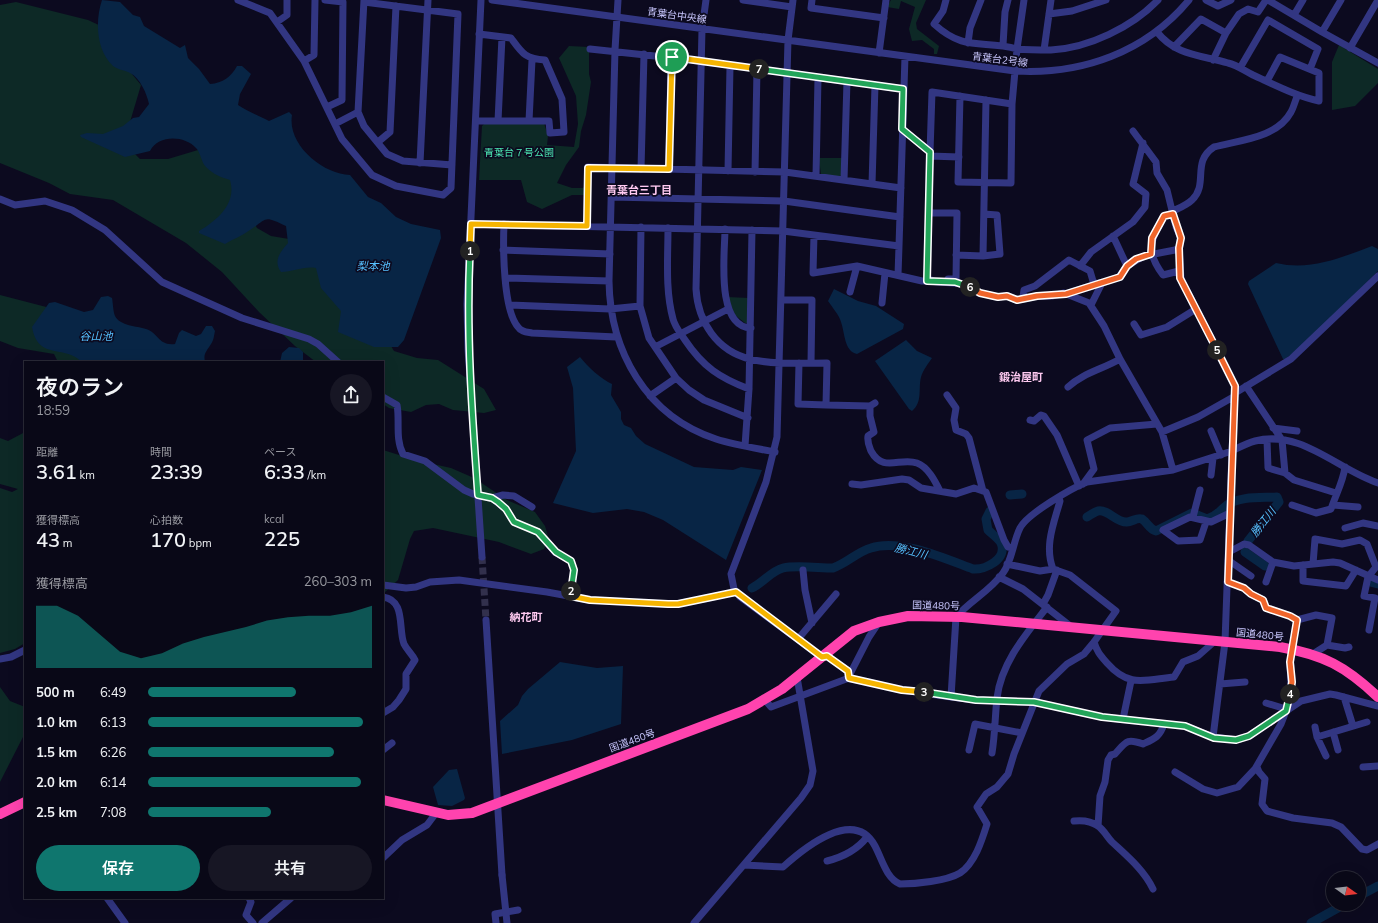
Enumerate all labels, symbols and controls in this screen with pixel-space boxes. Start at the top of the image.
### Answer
street label: 青葉台中央線 [646,5,708,26]
pin [655,40,689,74]
icon: arrive [661,46,683,68]
street label: 青葉台2号線 [971,50,1029,69]
pin: 7 [749,59,769,79]
text: 7 [756,62,762,76]
park label: 青葉台７号公園 [484,146,554,159]
district label: 青葉台三丁目 [606,183,672,197]
pin: 1 [460,241,480,261]
text: 1 [467,244,473,258]
water label: 梨本池 [357,259,390,273]
pin: 6 [960,277,980,297]
text: 6 [967,280,973,294]
water label: 谷山池 [80,329,113,343]
pin: 5 [1207,340,1227,360]
text: 5 [1214,343,1220,357]
district label: 鍛治屋町 [999,370,1043,384]
text: 夜のラン [36,373,124,401]
button: share [330,374,372,416]
text: 18:59 [36,402,70,418]
text: 距離 [36,445,58,459]
text: 時間 [150,445,172,459]
text: ペース [264,445,296,459]
text: 3.61 [36,459,77,484]
text: 23:39 [150,459,203,484]
text: 6:33 [264,459,305,484]
text: km [77,468,95,482]
text: /km [305,468,326,482]
water label: 勝江川 [1247,504,1279,539]
text: kcal [264,512,284,526]
text: 獲得標高 [36,513,80,527]
text: 心拍数 [150,513,183,527]
text: 225 [264,526,300,551]
text: 43 [36,527,60,552]
text: 170 [150,527,186,552]
text: m [60,536,73,550]
text: bpm [186,536,212,550]
water label: 勝江川 [893,540,930,562]
text: 260–303 m [304,573,372,589]
text: 獲得標高 [36,575,88,591]
pin: 2 [561,581,581,601]
text: 2 [568,584,574,598]
street label: 国道480号 [912,599,960,612]
district label: 納花町 [510,610,543,624]
street label: 国道480号 [1235,626,1284,643]
pin: 3 [914,682,934,702]
text: 500 m [36,684,75,700]
text: 6:49 [100,684,126,700]
pin: 4 [1280,684,1300,704]
text: 3 [921,685,927,699]
text: 4 [1287,687,1293,701]
text: 1.0 km [36,714,77,730]
text: 6:13 [100,714,126,730]
street label: 国道480号 [607,726,657,755]
text: 1.5 km [36,744,77,760]
text: 6:26 [100,744,126,760]
text: 2.0 km [36,774,77,790]
text: 6:14 [100,774,126,790]
text: 2.5 km [36,804,77,820]
text: 7:08 [100,804,126,820]
button: 保存 [36,845,200,891]
button: 共有 [208,845,372,891]
north arrow [1326,871,1366,911]
map controls [1326,871,1366,911]

